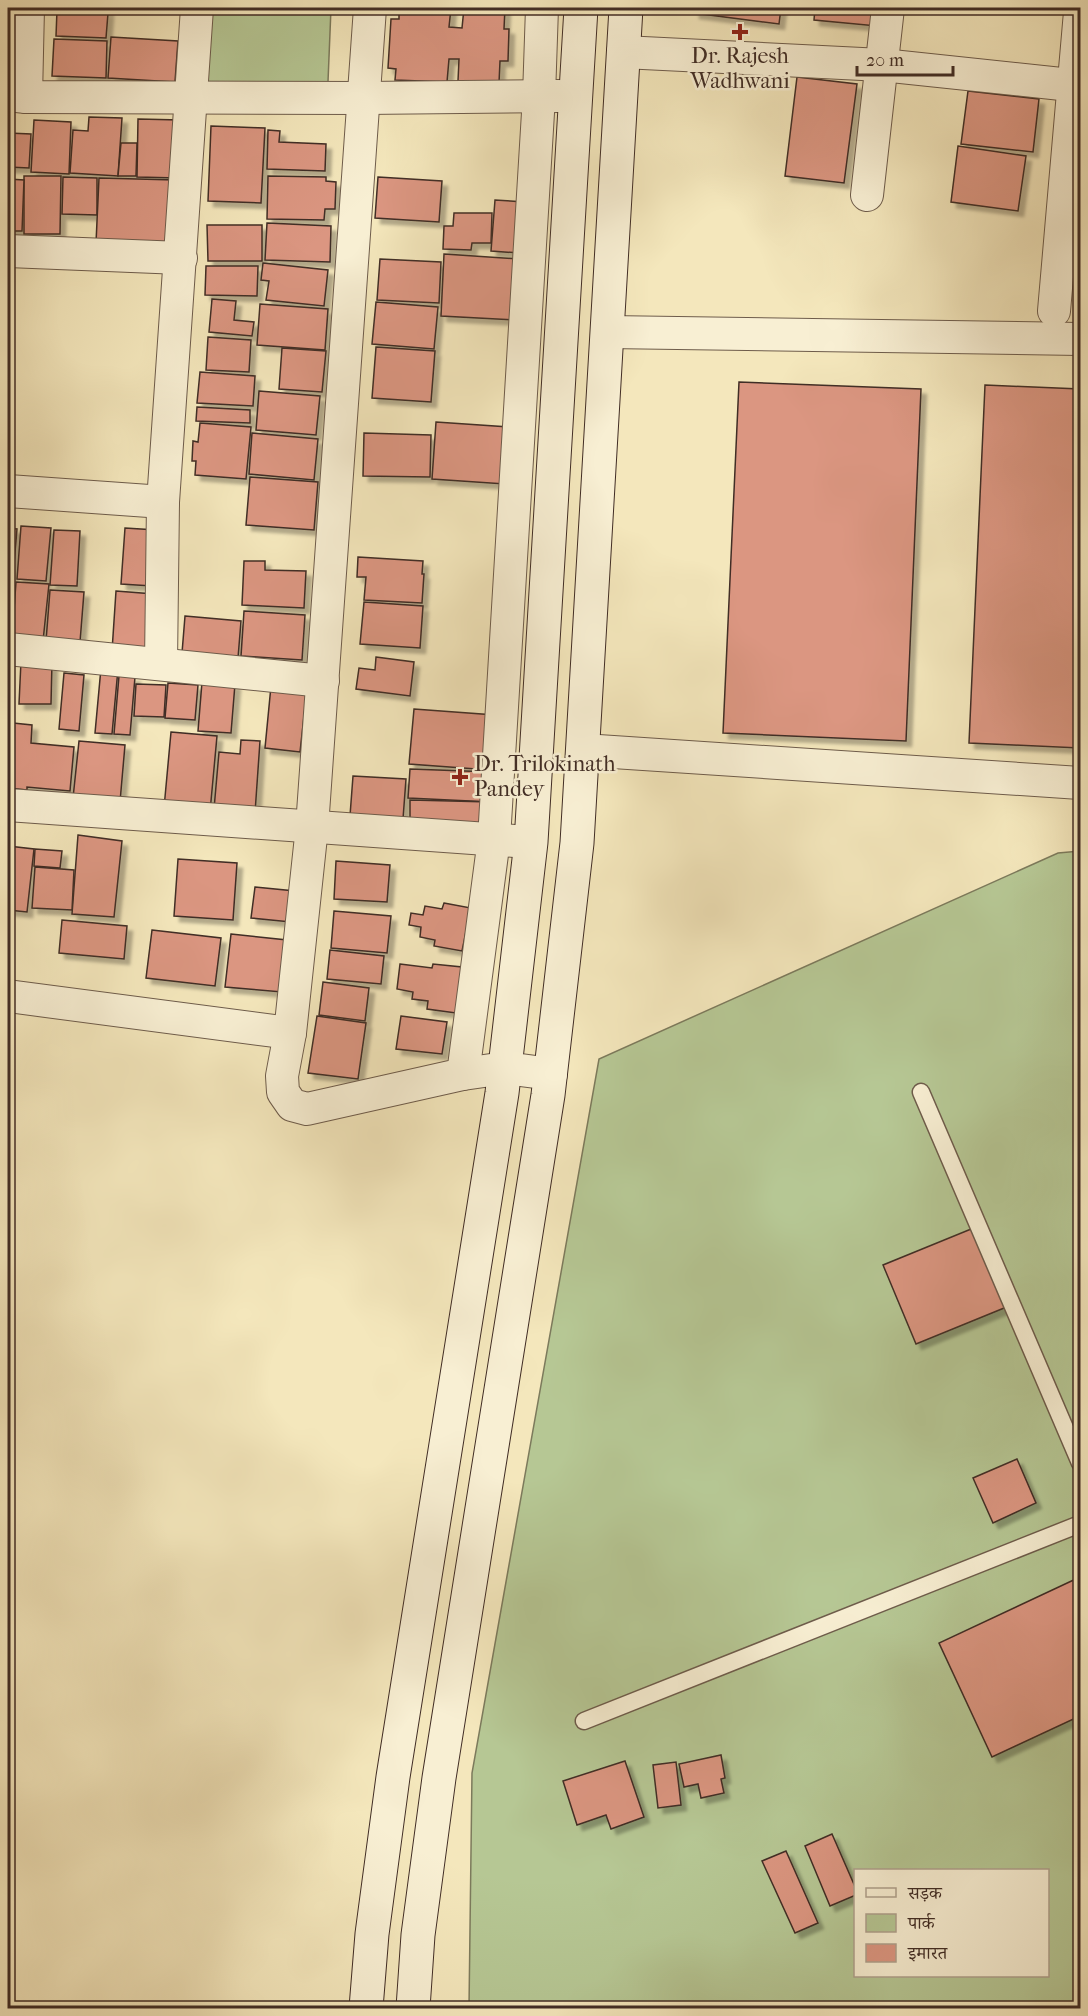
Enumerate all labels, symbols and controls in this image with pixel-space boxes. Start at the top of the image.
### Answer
marker: Dr. Rajesh Wadhwani [731,23,749,41]
scale bar [857,39,953,77]
place label: Dr. Rajesh Wadhwani [689,43,790,94]
text: 20 m [866,50,904,71]
place label: Dr. Trilokinath Pandey [474,751,616,802]
marker: Dr. Trilokinath Pandey [451,768,469,786]
legend [854,1869,1049,1977]
text: सड़क [907,1883,943,1904]
text: पार्क [907,1913,936,1934]
text: इमारत [907,1943,948,1964]

